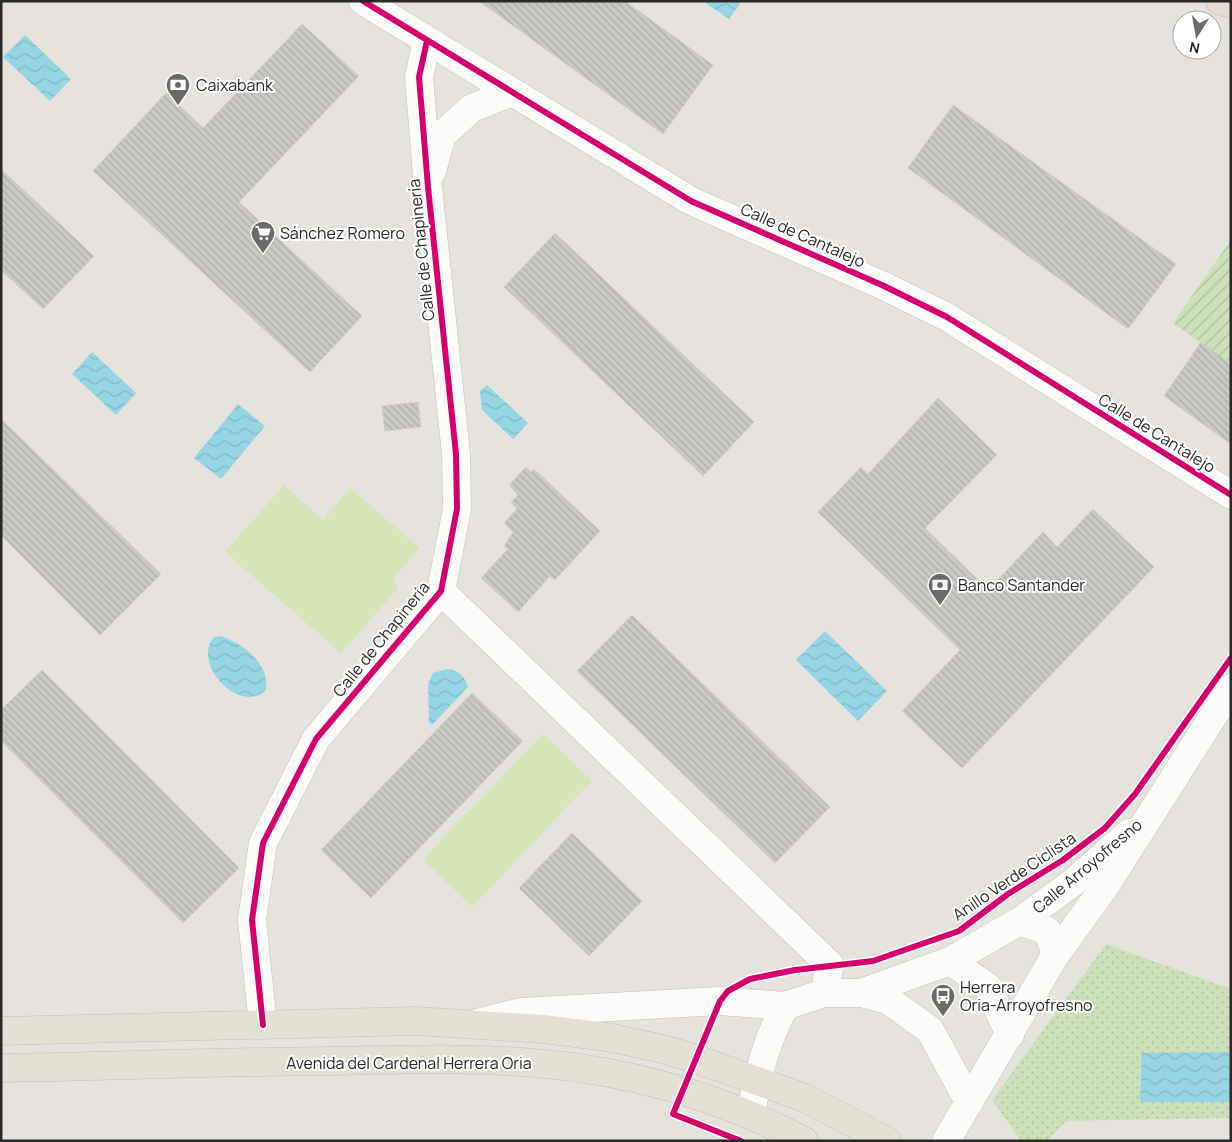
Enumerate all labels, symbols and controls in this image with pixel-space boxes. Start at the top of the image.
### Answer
north arrow [1172,10,1222,60]
text: N [1188,38,1201,59]
bank icon: Caixabank [165,72,191,106]
place label: Caixabank [196,74,274,96]
street label: Calle de Chapinería [403,178,439,322]
street label: Calle de Cantalejo [737,198,869,272]
supermarket icon: Sánchez Romero [250,220,276,254]
place label: Sánchez Romero [280,222,405,244]
street label: Calle de Cantalejo [1094,388,1220,478]
bank icon: Banco Santander [927,572,953,606]
place label: Banco Santander [958,574,1085,596]
street label: Calle de Chapinería [328,577,434,701]
street label: Calle Arroyofresno [1028,814,1146,918]
street label: Anillo Verde Ciclista [948,827,1080,925]
place label: Herrera Oria-Arroyofresno [960,976,1093,1016]
bus stop icon: Herrera Oria-Arroyofresno [930,983,956,1017]
street label: Avenida del Cardenal Herrera Oria [286,1052,532,1074]

